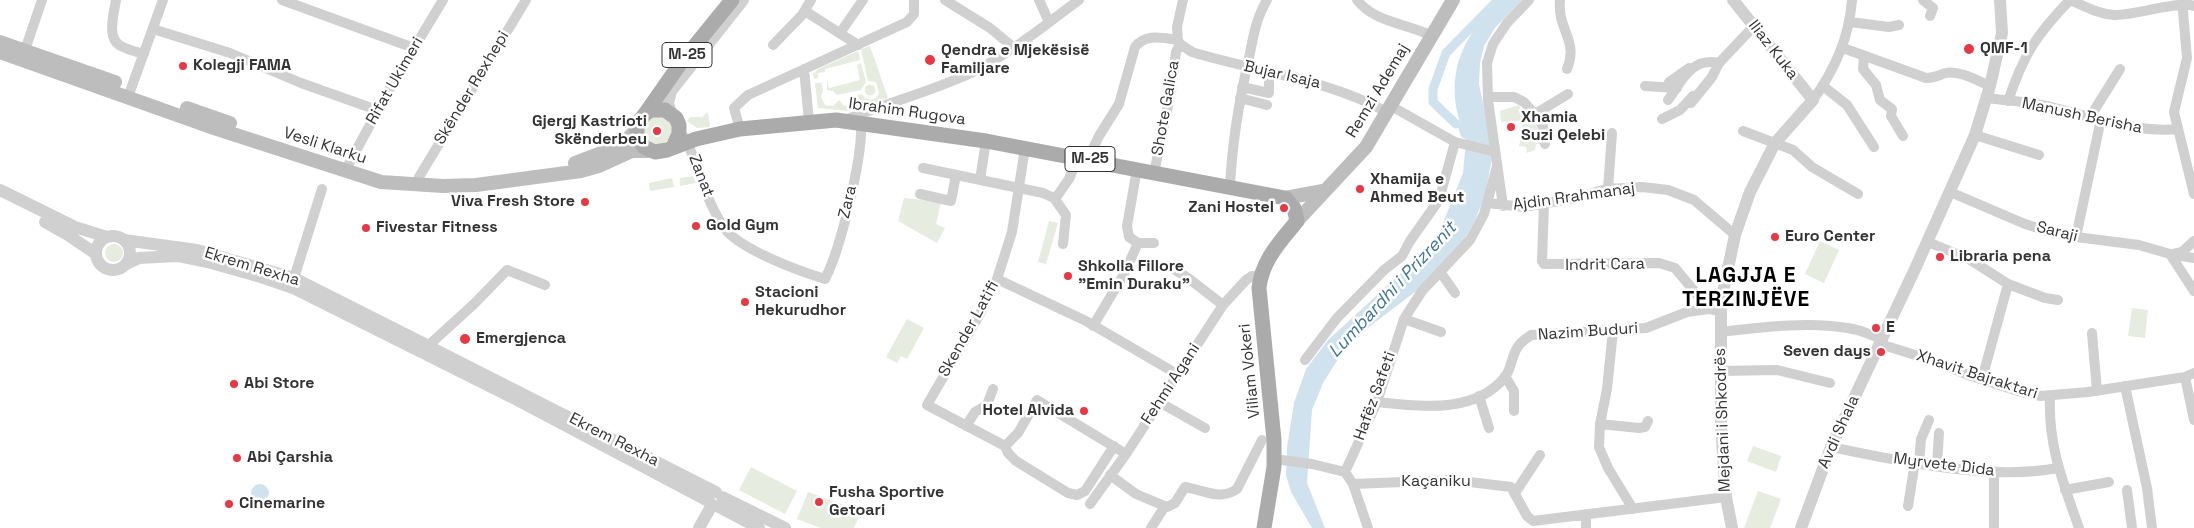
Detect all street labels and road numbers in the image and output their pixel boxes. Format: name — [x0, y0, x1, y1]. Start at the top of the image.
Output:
street label: Iliaz Kuka — [1744, 16, 1802, 84]
street label: Skënder Rexhepi — [430, 28, 514, 148]
street label: Rifat Ukimeri — [362, 34, 428, 128]
street label: Remzi Ademaj — [1342, 40, 1414, 142]
road number: M-25 — [662, 42, 712, 68]
street label: Bujar Isaja — [1242, 57, 1322, 93]
street label: Shote Galica — [1148, 59, 1184, 157]
street label: Ibrahim Rugova — [847, 94, 967, 130]
street label: Manush Berisha — [2020, 94, 2144, 138]
street label: Vesli Klarku — [281, 124, 369, 168]
road number: M-25 — [1065, 146, 1115, 172]
street label: Zanat — [684, 152, 718, 200]
street label: Ajdin Rrahmanaj — [1512, 179, 1636, 215]
street label: Zara — [835, 184, 861, 220]
street label: Saraji — [2034, 218, 2080, 246]
street label: Ekrem Rexha — [202, 243, 302, 291]
street label: Indrit Cara — [1565, 255, 1645, 275]
street label: Skender Latifi — [935, 278, 1003, 380]
street label: Nazim Buduri — [1537, 319, 1639, 345]
street label: Viliam Vokeri — [1235, 322, 1265, 420]
street label: Fehmi Agani — [1138, 340, 1204, 428]
street label: Xhavit Bajraktari — [1914, 346, 2040, 404]
street label: Mejdani i Shkodrës — [1711, 348, 1735, 492]
street label: Hafëz Safeti — [1350, 349, 1400, 443]
street label: Avdi Shala — [1814, 392, 1864, 472]
street label: Ekrem Rexha — [566, 409, 662, 471]
street label: Myrvete Dida — [1892, 449, 1996, 481]
street label: Kaçaniku — [1401, 472, 1471, 492]

